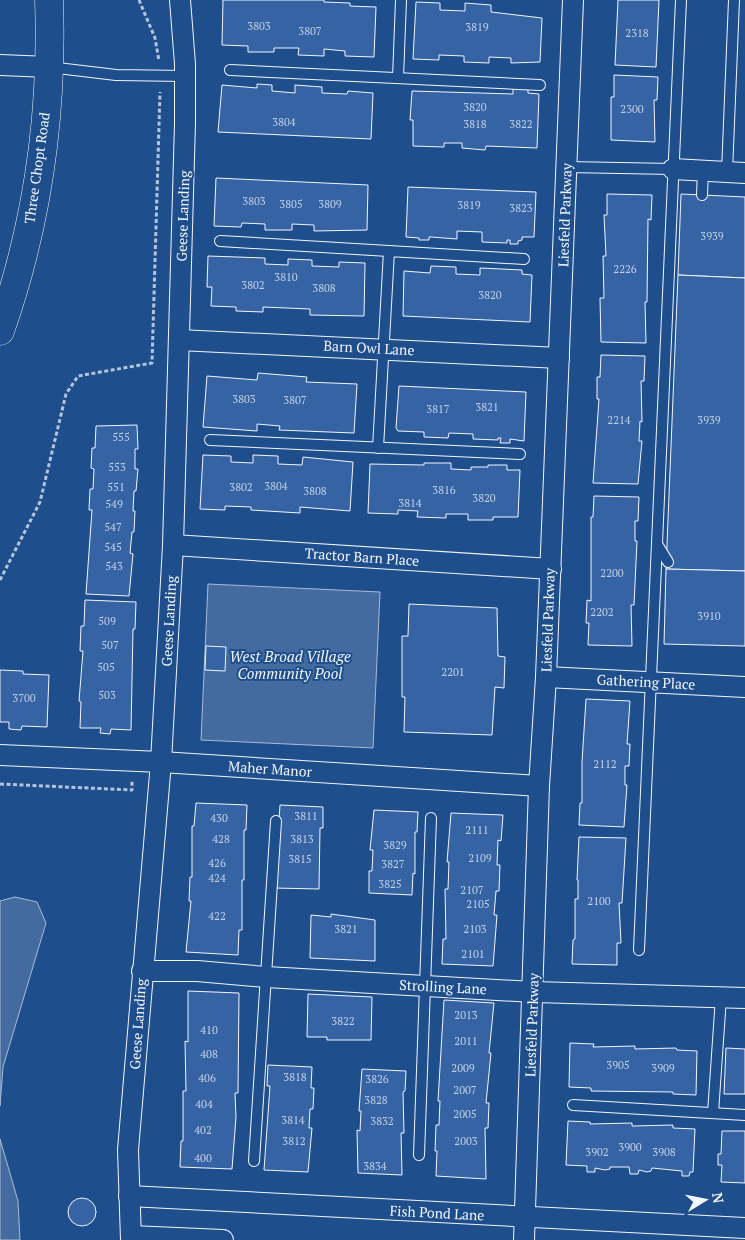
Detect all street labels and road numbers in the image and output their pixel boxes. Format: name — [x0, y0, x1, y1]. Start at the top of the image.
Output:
street label: Three Chopt Road — [19, 111, 54, 225]
street label: Liesfeld Parkway — [553, 162, 576, 267]
street label: Geese Landing — [171, 170, 194, 262]
street label: Barn Owl Lane — [323, 336, 415, 359]
street label: Tractor Barn Place — [304, 543, 420, 570]
street label: Liesfeld Parkway — [536, 567, 559, 672]
street label: Geese Landing — [157, 574, 180, 667]
street label: Gathering Place — [596, 669, 696, 694]
street label: Maher Manor — [228, 756, 313, 781]
street label: Liesfeld Parkway — [520, 972, 543, 1077]
street label: Strolling Lane — [399, 975, 487, 998]
street label: Geese Landing — [125, 977, 150, 1070]
street label: Fish Pond Lane — [389, 1201, 485, 1224]

